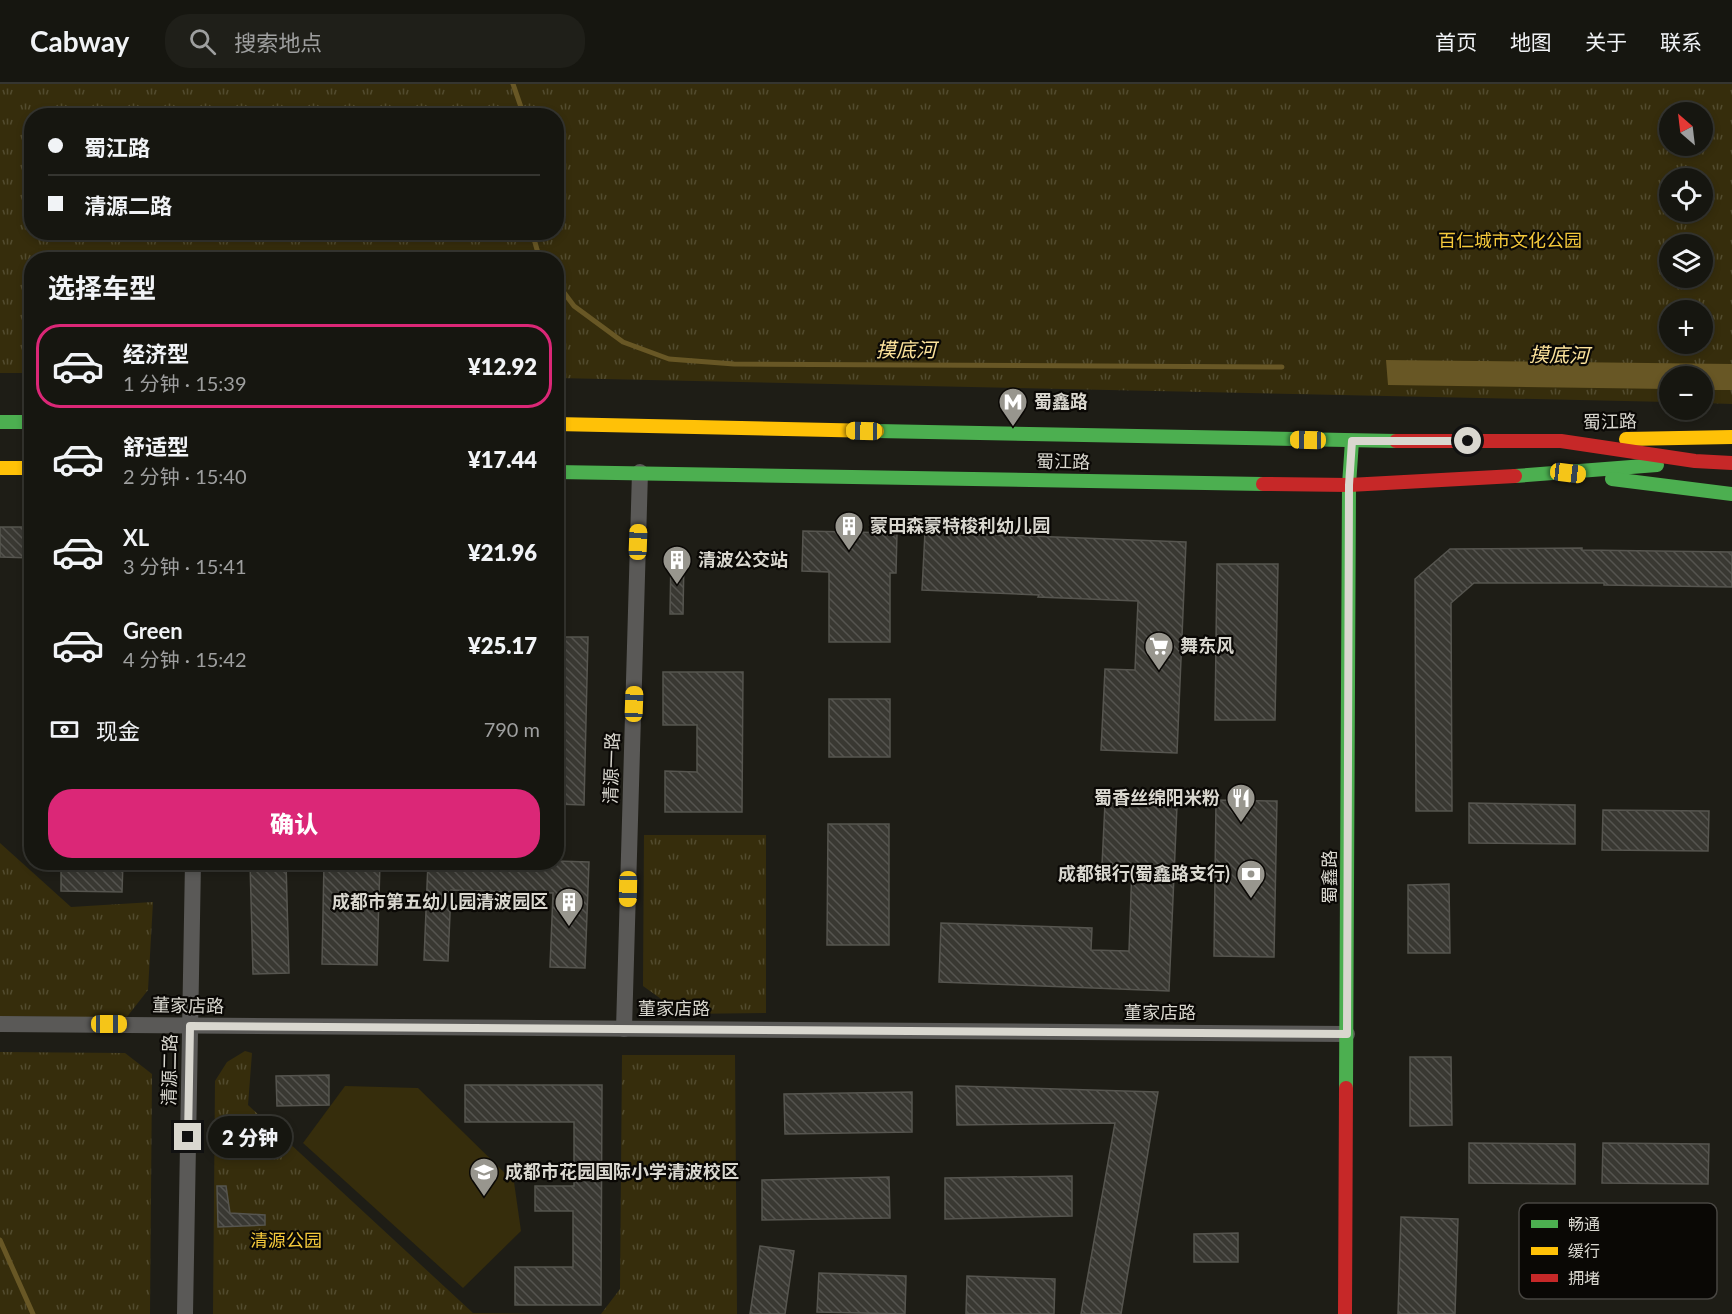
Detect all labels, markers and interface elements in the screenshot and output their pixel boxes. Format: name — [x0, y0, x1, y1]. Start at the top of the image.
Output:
search box — [165, 14, 585, 68]
text: Cabway — [30, 24, 129, 58]
icon: search — [186, 25, 219, 58]
text: 搜索地点 — [234, 29, 322, 56]
text: 首页 — [1435, 29, 1477, 54]
text: 地图 — [1510, 29, 1552, 54]
text: 关于 — [1585, 29, 1627, 54]
text: 联系 — [1660, 29, 1702, 54]
north arrow — [1659, 102, 1713, 156]
map controls — [1659, 102, 1713, 420]
text: 蜀江路 — [84, 134, 150, 161]
button: locate — [1659, 168, 1713, 222]
text: 清源二路 — [84, 192, 172, 219]
park label: 百仁城市文化公园 — [1438, 229, 1582, 251]
button: layers — [1659, 234, 1713, 288]
text: 选择车型 — [48, 271, 156, 304]
button: + — [1659, 300, 1713, 354]
water label: 摸底河 — [876, 337, 940, 361]
icon: car — [51, 339, 105, 393]
text: 经济型 — [123, 340, 189, 367]
water label: 摸底河 — [1529, 341, 1593, 367]
text: ¥12.92 — [468, 353, 537, 380]
button: − — [1659, 366, 1713, 420]
text: 1 分钟 · 15:39 — [123, 371, 247, 395]
metro station icon: 蜀鑫路 — [997, 386, 1029, 428]
place label: 蜀鑫路 — [1034, 390, 1088, 412]
street label: 蜀江路 — [1583, 410, 1637, 432]
car — [846, 422, 882, 440]
route start — [1454, 427, 1481, 454]
car — [1290, 431, 1326, 449]
icon: car — [51, 432, 105, 486]
text: 舒适型 — [123, 433, 189, 460]
text: ¥17.44 — [468, 446, 537, 473]
street label: 蜀江路 — [1036, 450, 1090, 472]
car — [1549, 462, 1587, 484]
text: 2 分钟 · 15:40 — [123, 464, 247, 488]
building icon: 蒙田森蒙特梭利幼儿园 — [833, 510, 865, 552]
place label: 蒙田森蒙特梭利幼儿园 — [870, 514, 1050, 536]
text: XL — [123, 524, 149, 551]
car — [628, 524, 648, 560]
icon: car — [51, 525, 105, 579]
text: ¥21.96 — [468, 539, 537, 566]
building icon: 清波公交站 — [661, 544, 693, 586]
place label: 清波公交站 — [698, 548, 788, 570]
text: 3 分钟 · 15:41 — [123, 554, 247, 578]
text: Green — [123, 617, 183, 644]
icon: car — [51, 618, 105, 672]
supermarket icon: 舞东风 — [1143, 630, 1175, 672]
text: ¥25.17 — [468, 632, 537, 659]
place label: 舞东风 — [1180, 634, 1234, 656]
text: 4 分钟 · 15:42 — [123, 647, 247, 671]
car — [624, 686, 644, 722]
icon: cash — [48, 713, 81, 746]
text: 现金 — [96, 717, 140, 744]
text: 790 m — [484, 717, 540, 741]
street label: 清源一路 — [599, 732, 623, 804]
restaurant icon: 蜀香丝绵阳米粉 — [1225, 782, 1257, 824]
place label: 蜀香丝绵阳米粉 — [1094, 786, 1220, 808]
button: 确认 — [48, 789, 540, 858]
street label: 蜀鑫路 — [1318, 850, 1340, 904]
bank icon: 成都银行(蜀鑫路支行) — [1235, 858, 1267, 900]
place label: 成都银行(蜀鑫路支行) — [1058, 862, 1230, 884]
car — [619, 871, 637, 907]
building icon: 成都市第五幼儿园清波园区 — [553, 886, 585, 928]
place label: 成都市第五幼儿园清波园区 — [332, 890, 548, 912]
street label: 董家店路 — [152, 993, 224, 1017]
street label: 董家店路 — [638, 997, 710, 1019]
street label: 董家店路 — [1124, 1001, 1196, 1023]
car — [91, 1015, 127, 1033]
street label: 清源二路 — [157, 1034, 181, 1106]
callout: 2 分钟 — [209, 1116, 293, 1158]
route end — [174, 1123, 201, 1150]
text: 2 分钟 — [222, 1125, 278, 1149]
school or university icon: 成都市花园国际小学清波校区 — [468, 1156, 500, 1198]
place label: 成都市花园国际小学清波校区 — [505, 1160, 739, 1182]
legend — [1519, 1203, 1717, 1299]
text: 畅通 — [1568, 1214, 1600, 1233]
park label: 清源公园 — [250, 1229, 322, 1251]
text: 缓行 — [1568, 1241, 1600, 1260]
text: 拥堵 — [1568, 1268, 1600, 1287]

